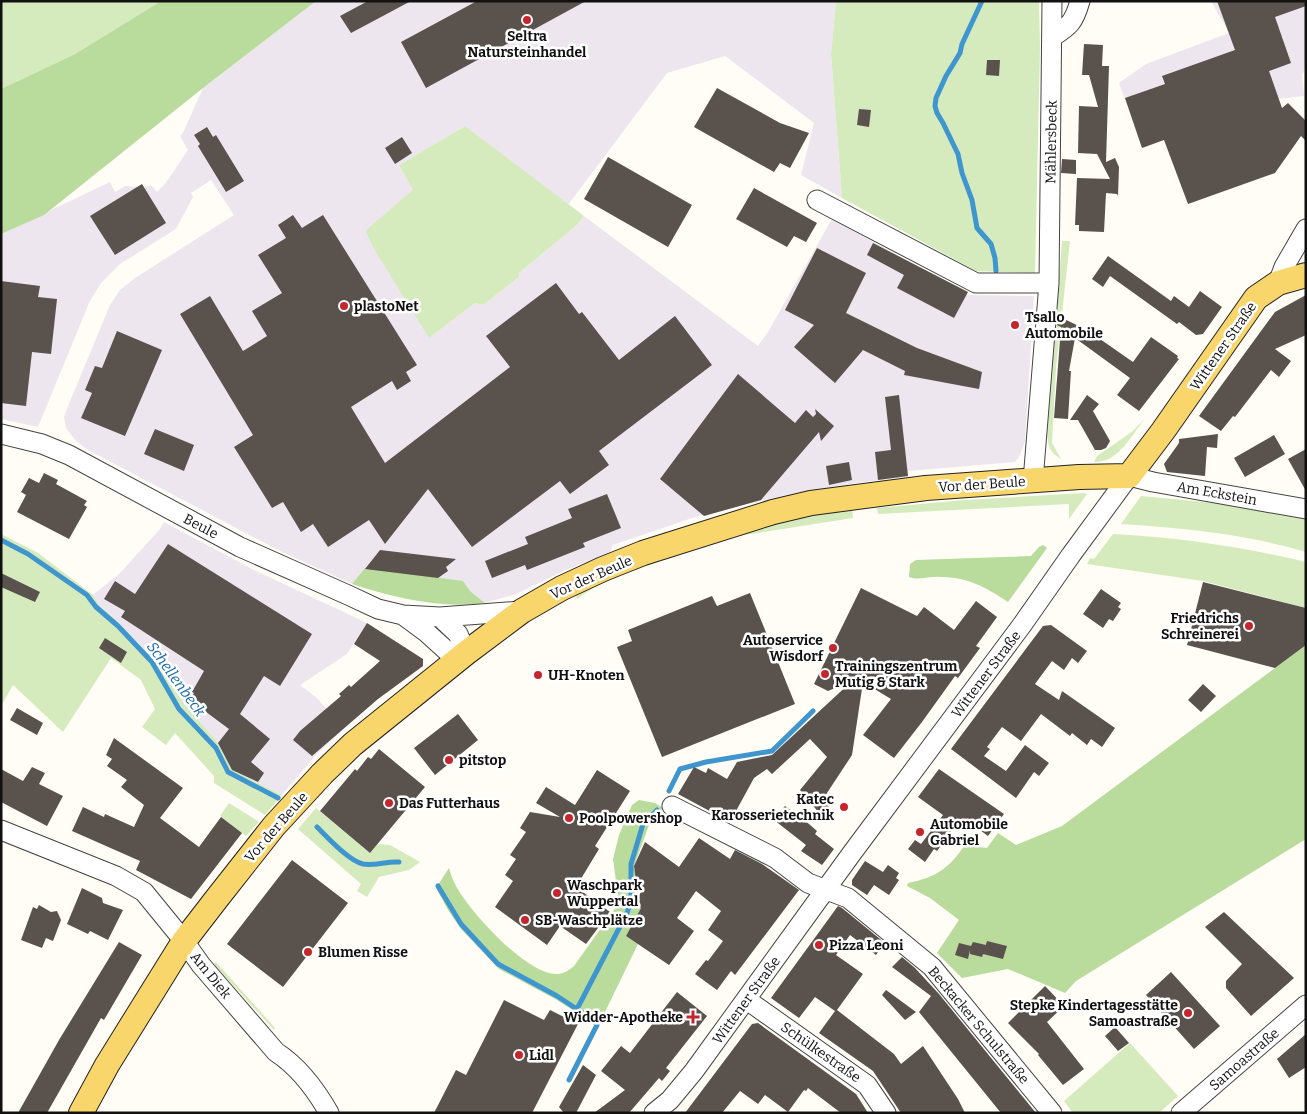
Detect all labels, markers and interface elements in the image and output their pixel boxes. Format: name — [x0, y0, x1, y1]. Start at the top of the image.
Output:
marker: Seltra Natursteinhandel — [521, 14, 533, 26]
place label: Seltra Natursteinhandel — [468, 28, 587, 61]
street label: Mählersbeck — [1042, 100, 1061, 184]
place label: plastoNet — [354, 298, 419, 315]
street label: Wittener Straße — [1187, 299, 1260, 394]
marker: plastoNet — [338, 300, 350, 312]
place label: Tsallo Automobile — [1025, 309, 1103, 342]
marker: Tsallo Automobile — [1009, 319, 1021, 331]
street label: Vor der Beule — [938, 473, 1026, 496]
street label: Am Eckstein — [1176, 478, 1258, 509]
street label: Beule — [180, 510, 221, 543]
street label: Vor der Beule — [548, 552, 635, 603]
place label: Friedrichs Schreinerei — [1161, 610, 1240, 643]
marker: Friedrichs Schreinerei — [1243, 620, 1255, 632]
street label: Wittener Straße — [948, 628, 1025, 721]
place label: Autoservice Wisdorf — [743, 632, 824, 665]
water label: Schellenbeck — [143, 638, 210, 721]
marker: Autoservice Wisdorf — [827, 642, 839, 654]
place label: Trainingszentrum Mutig & Stark — [835, 658, 958, 691]
place label: UH-Knoten — [548, 667, 625, 684]
marker: Trainingszentrum Mutig & Stark — [819, 668, 831, 680]
marker: UH-Knoten — [532, 669, 544, 681]
place label: pitstop — [459, 752, 507, 769]
marker: pitstop — [443, 754, 455, 766]
street label: Vor der Beule — [241, 789, 312, 866]
place label: Katec Karosserietechnik — [711, 791, 835, 824]
place label: Das Futterhaus — [399, 795, 500, 812]
marker: Das Futterhaus — [383, 797, 395, 809]
marker: Katec Karosserietechnik — [838, 801, 850, 813]
place label: Poolpowershop — [579, 810, 683, 827]
marker: Poolpowershop — [563, 812, 575, 824]
place label: Automobile Gabriel — [930, 816, 1008, 849]
marker: Automobile Gabriel — [914, 826, 926, 838]
place label: Waschpark Wuppertal — [567, 877, 643, 910]
marker: Waschpark Wuppertal — [551, 887, 563, 899]
place label: SB-Waschplätze — [535, 912, 643, 929]
marker: SB-Waschplätze — [519, 914, 531, 926]
place label: Pizza Leoni — [829, 937, 904, 954]
marker: Pizza Leoni — [813, 939, 825, 951]
place label: Blumen Risse — [318, 944, 408, 961]
marker: Blumen Risse — [302, 946, 314, 958]
street label: Am Diek — [187, 948, 235, 1002]
street label: Wittener Straße — [709, 953, 784, 1047]
street label: Beckacker Schulstraße — [925, 963, 1033, 1087]
place label: Stepke Kindertagesstätte Samoastraße — [1010, 997, 1178, 1030]
marker: Stepke Kindertagesstätte Samoastraße — [1182, 1007, 1194, 1019]
place label: Widder-Apotheke — [564, 1009, 683, 1026]
marker: Widder-Apotheke — [687, 1011, 699, 1023]
street label: Schülkestraße — [778, 1019, 864, 1086]
street label: Samoastraße — [1206, 1025, 1283, 1094]
place label: Lidl — [529, 1047, 555, 1064]
marker: Lidl — [513, 1049, 525, 1061]

